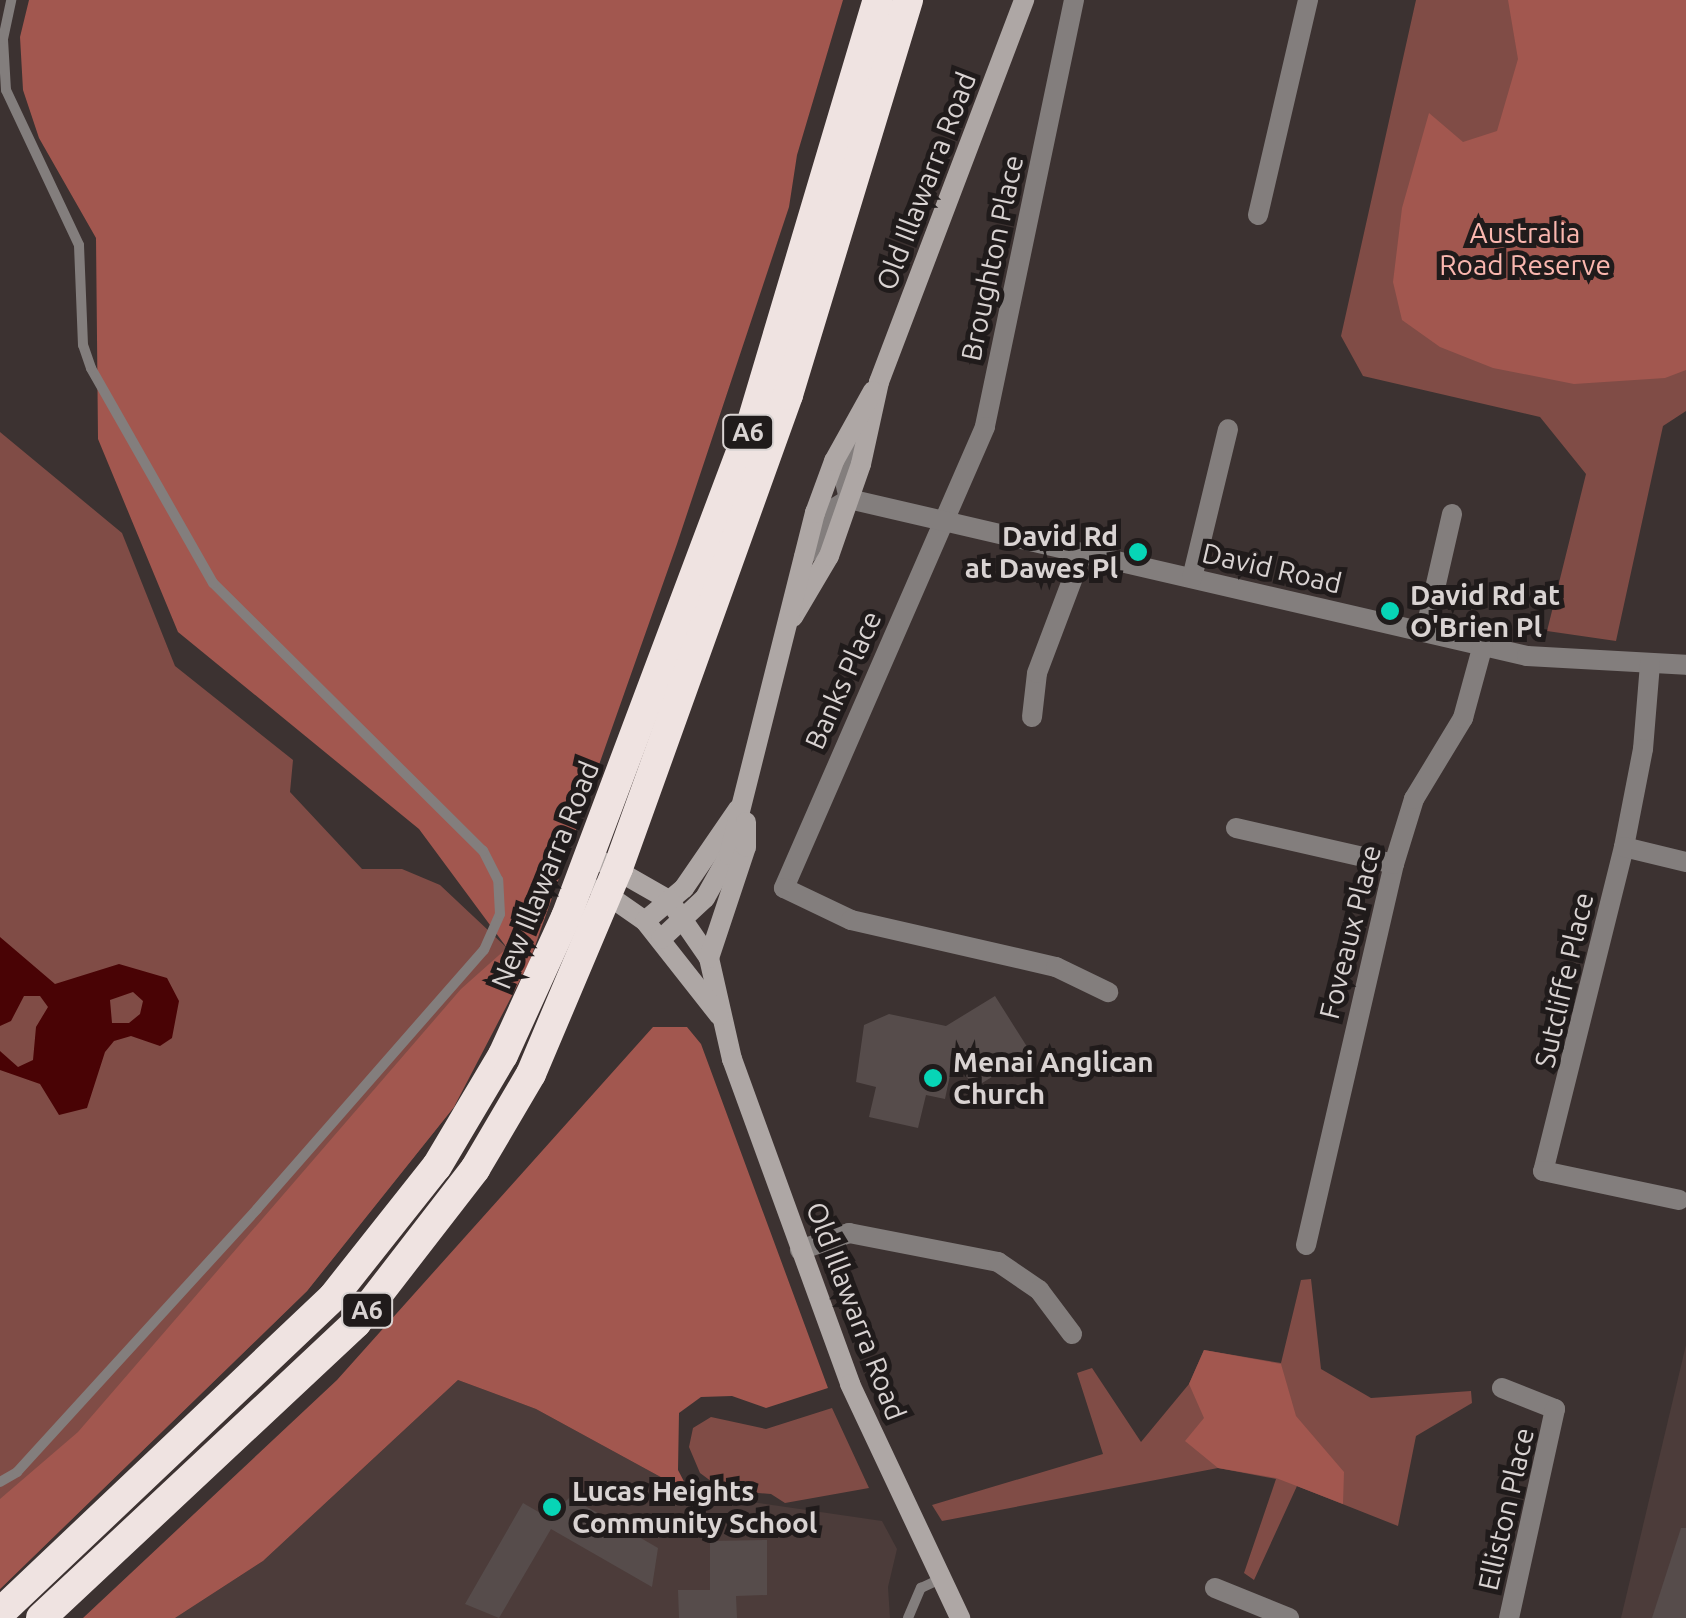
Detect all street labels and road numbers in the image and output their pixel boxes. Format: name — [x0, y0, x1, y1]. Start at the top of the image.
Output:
street label: Old Illawarra Road — [869, 67, 983, 295]
street label: Broughton Place — [954, 152, 1030, 364]
road number: A6 — [720, 412, 776, 452]
street label: David Road — [1199, 536, 1345, 600]
street label: Banks Place — [798, 606, 888, 754]
street label: New Illawarra Road — [484, 756, 606, 994]
street label: Foveaux Place — [1312, 842, 1388, 1022]
street label: Sutcliffe Place — [1528, 889, 1600, 1071]
street label: Old Illawarra Road — [799, 1197, 913, 1425]
road number: A6 — [340, 1290, 394, 1330]
street label: Elliston Place — [1471, 1424, 1541, 1594]

